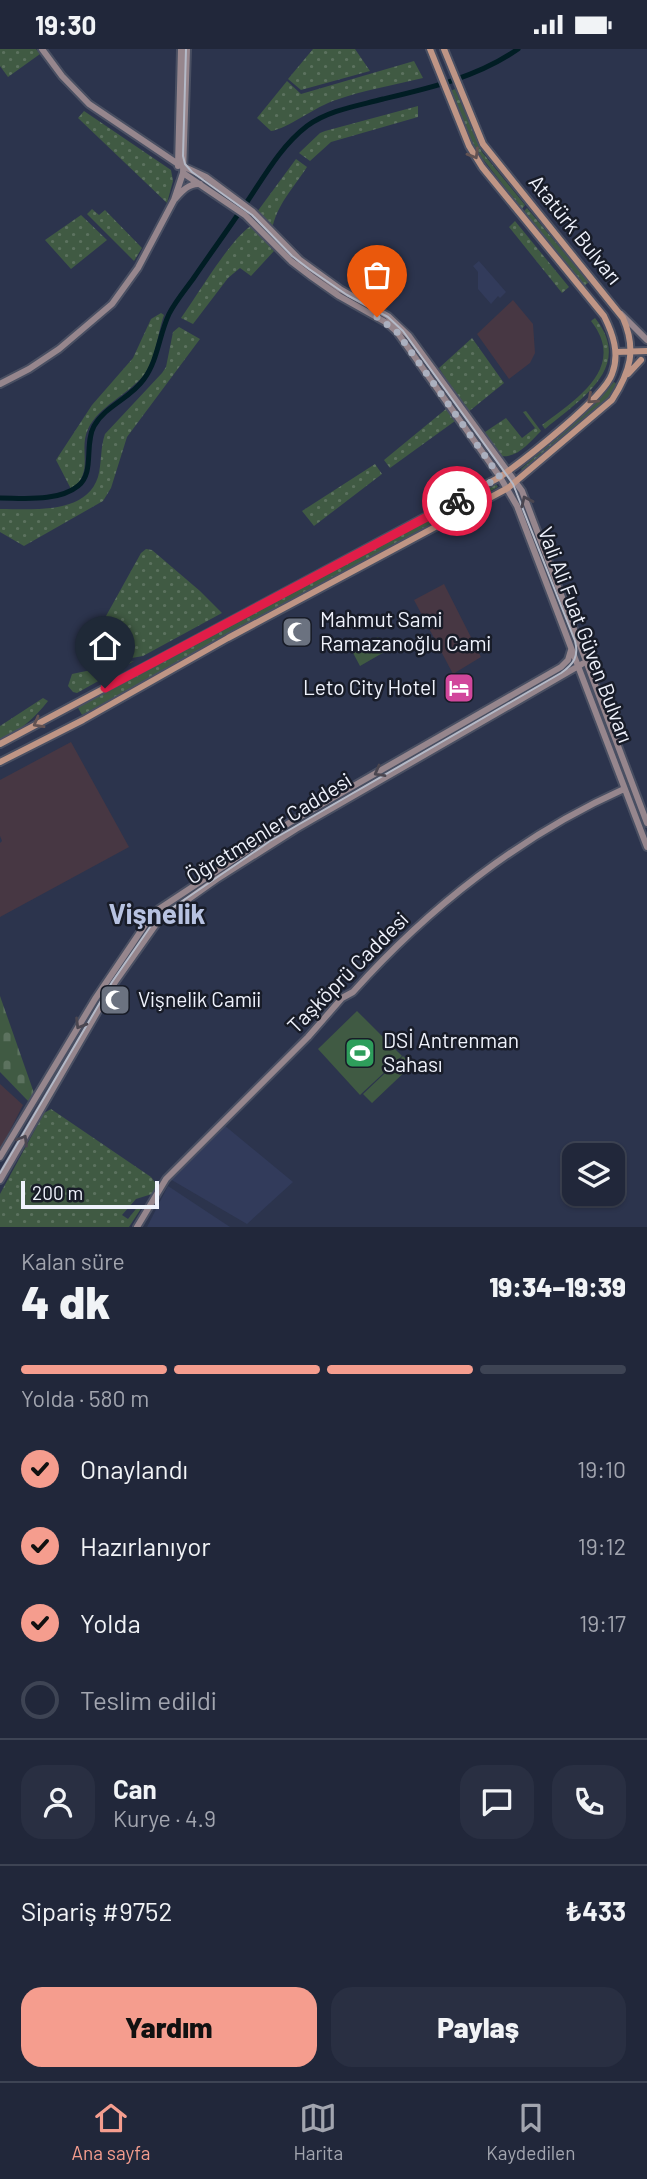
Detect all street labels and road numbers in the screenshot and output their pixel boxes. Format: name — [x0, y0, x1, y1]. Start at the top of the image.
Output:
street label: Atatürk Bulvarı — [524, 169, 628, 289]
street label: Vali Ali Fuat Güven Bulvarı — [534, 523, 639, 746]
street label: Öğretmenler Caddesi — [181, 767, 355, 889]
street label: Taşköprü Caddesi — [281, 906, 413, 1038]

